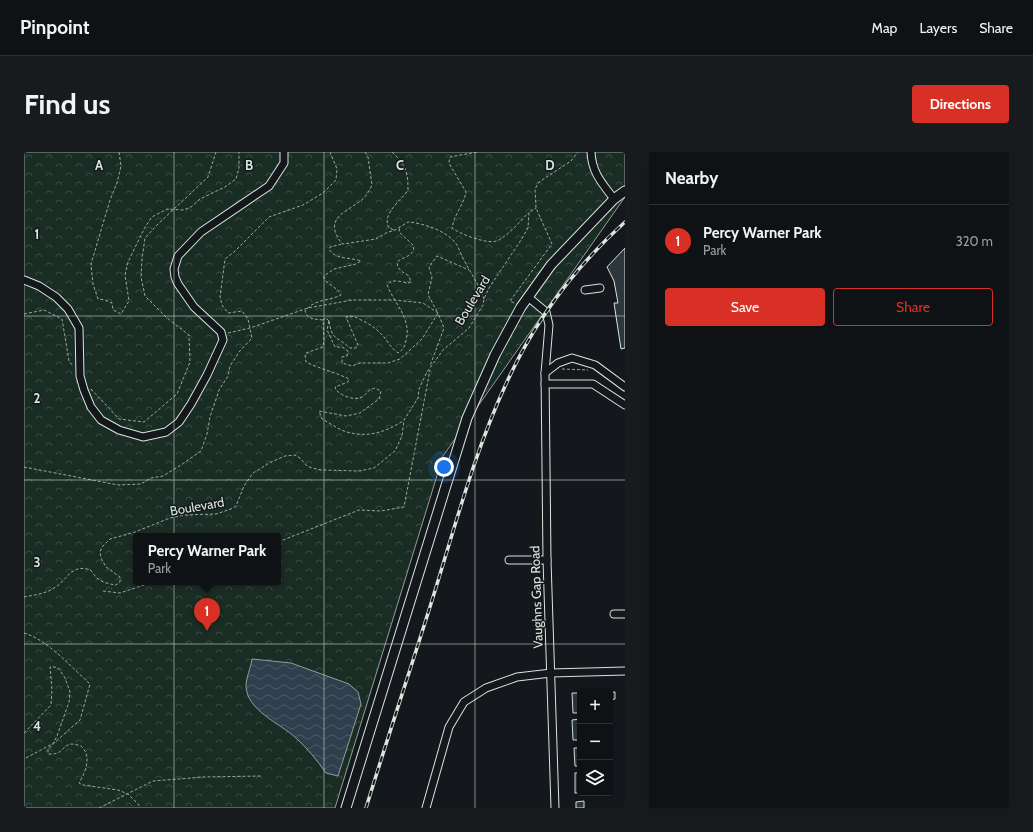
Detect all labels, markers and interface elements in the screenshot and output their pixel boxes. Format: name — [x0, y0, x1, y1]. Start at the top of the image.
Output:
text: Pinpoint — [20, 16, 89, 39]
text: Map — [872, 19, 897, 37]
text: Layers — [919, 19, 957, 37]
text: Share — [979, 19, 1013, 37]
button: Directions — [912, 85, 1009, 123]
text: Find us — [24, 87, 110, 121]
text: A — [95, 157, 104, 173]
text: B — [245, 157, 253, 173]
text: C — [396, 157, 404, 173]
text: D — [545, 157, 555, 173]
text: Nearby — [665, 168, 718, 188]
text: Percy Warner Park — [703, 224, 822, 242]
text: 1 — [35, 226, 39, 242]
text: 1 — [676, 233, 680, 249]
text: 320 m — [956, 233, 993, 249]
text: Park — [703, 242, 726, 258]
street label: Boulevard — [451, 272, 493, 328]
button: Save — [665, 288, 825, 326]
button: Share — [833, 288, 993, 326]
text: 2 — [34, 390, 41, 406]
your location — [434, 457, 454, 477]
street label: Boulevard — [169, 493, 225, 519]
popup — [133, 533, 281, 585]
text: Percy Warner Park — [148, 542, 266, 560]
street label: Vaughns Gap Road — [526, 545, 546, 649]
text: 3 — [33, 554, 41, 570]
text: Park — [148, 560, 171, 576]
pin: 1 — [194, 598, 220, 631]
map controls — [577, 688, 613, 796]
button: + — [577, 688, 613, 724]
text: 4 — [33, 718, 41, 734]
button: − — [577, 724, 613, 760]
button: layers — [577, 760, 613, 796]

